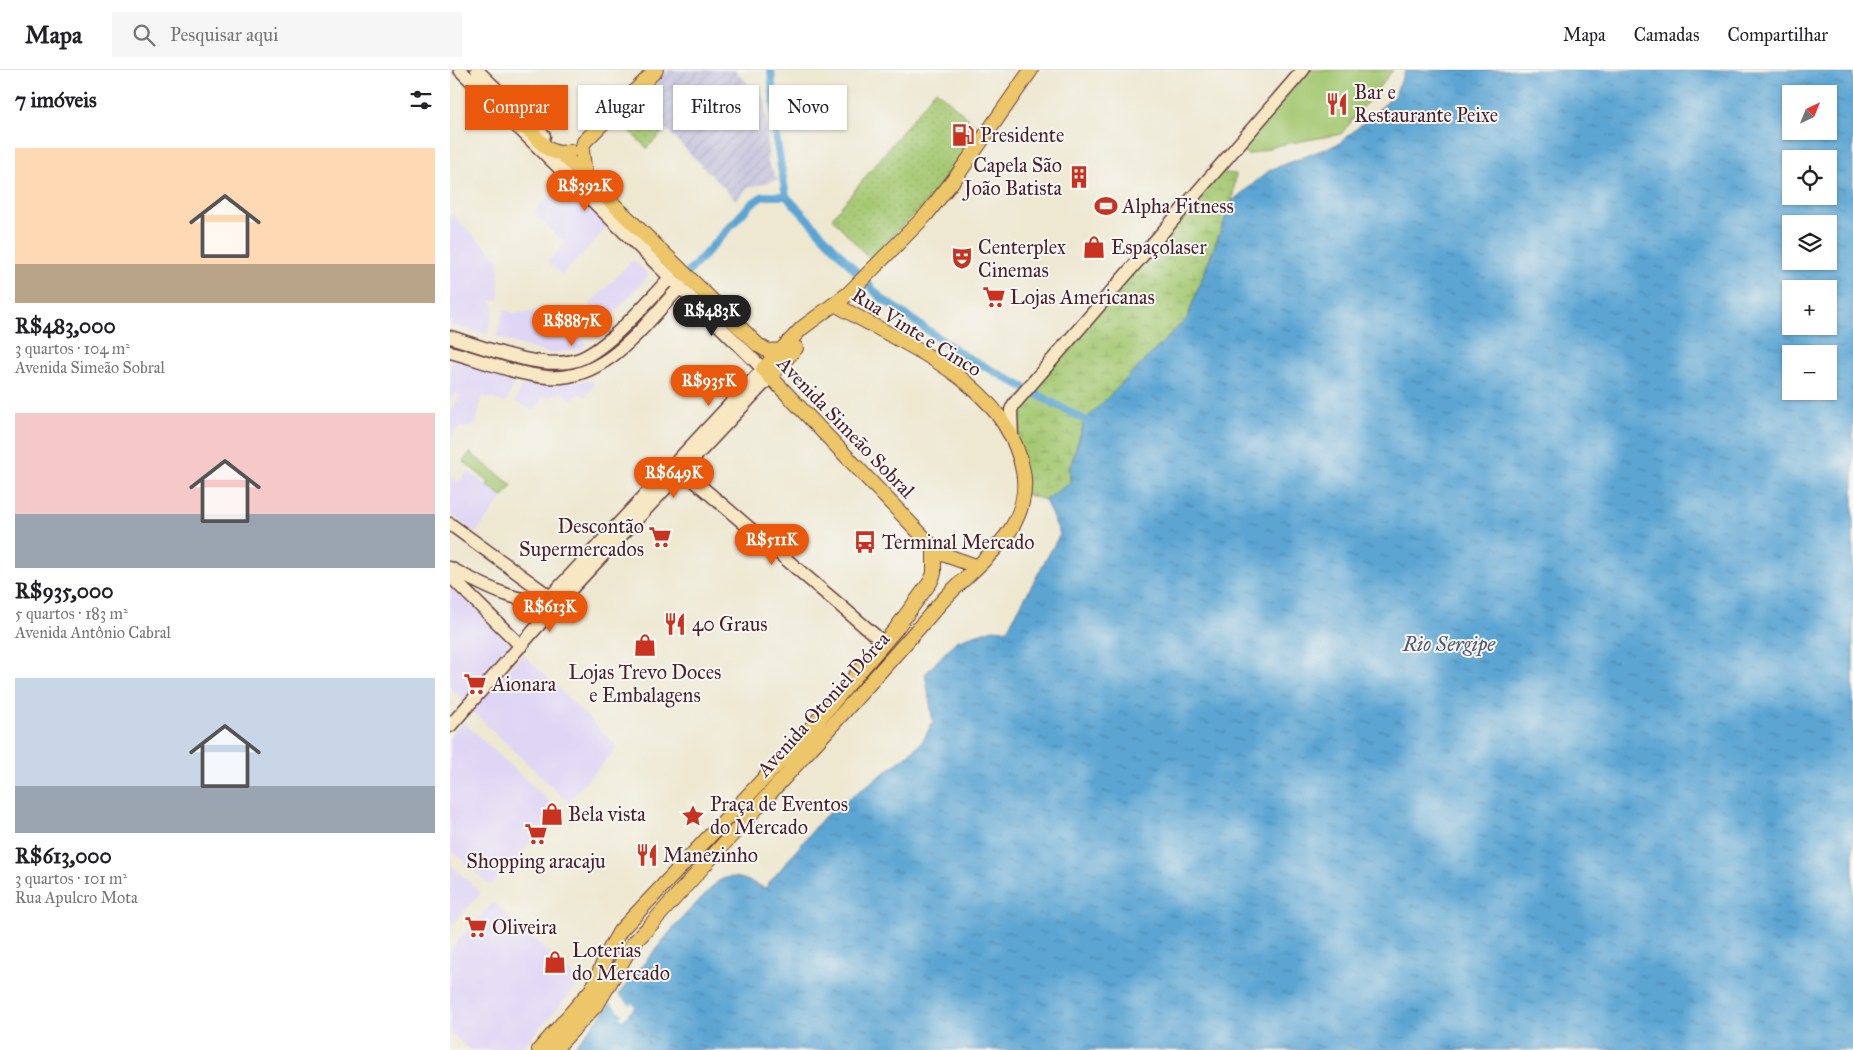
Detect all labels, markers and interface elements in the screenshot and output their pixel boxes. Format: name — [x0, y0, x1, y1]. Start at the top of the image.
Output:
search box — [112, 12, 462, 57]
text: Mapa — [25, 20, 82, 50]
icon: search — [130, 21, 158, 49]
text: Pesquisar aqui — [170, 23, 278, 46]
text: Mapa — [1563, 24, 1606, 46]
text: Camadas — [1634, 24, 1700, 46]
text: Compartilhar — [1728, 24, 1828, 46]
place label: Bar e Restaurante Peixe — [1354, 80, 1498, 127]
chip: Comprar — [465, 85, 568, 130]
chip: Alugar — [578, 85, 663, 130]
chip: Filtros — [673, 85, 759, 130]
chip: Novo — [769, 85, 847, 130]
north arrow — [1782, 85, 1838, 140]
map controls — [1782, 85, 1837, 400]
icon: filters — [407, 86, 435, 114]
text: 7 imóveis — [15, 87, 97, 113]
restaurant icon: Bar e Restaurante Peixe — [1324, 91, 1350, 117]
fuel station icon: Presidente — [950, 122, 976, 148]
place label: Presidente — [980, 123, 1064, 147]
button: locate — [1782, 150, 1837, 205]
place label: Capela São João Batista — [962, 153, 1063, 201]
building icon: Capela São João Batista — [1066, 164, 1092, 190]
pin: R$392K — [544, 170, 626, 212]
text: R$392K — [557, 176, 613, 195]
icon: home — [180, 181, 270, 271]
sports icon: Alpha Fitness — [1093, 193, 1119, 219]
place label: Alpha Fitness — [1121, 194, 1234, 218]
button: layers — [1782, 215, 1837, 270]
shop icon: Espaçolaser — [1081, 234, 1107, 260]
place label: Centerplex Cinemas — [978, 235, 1066, 282]
place label: Espaçolaser — [1111, 235, 1207, 259]
theatre icon: Centerplex Cinemas — [949, 245, 975, 271]
button: + — [1782, 280, 1837, 335]
street label: Rua Vinte e Cinco — [848, 282, 986, 382]
supermarket icon: Lojas Americanas — [981, 284, 1007, 310]
place label: Lojas Americanas — [1010, 285, 1155, 309]
pin: R$483K — [671, 294, 753, 337]
text: R$483K — [684, 301, 740, 320]
pin: R$887K — [531, 304, 613, 347]
text: R$887K — [543, 311, 601, 330]
text: R$483,000 — [15, 313, 116, 339]
text: 3 quartos · 104 m² — [15, 339, 130, 358]
button: − — [1782, 345, 1837, 400]
street label: Avenida Simeão Sobral — [772, 351, 920, 503]
text: Avenida Simeão Sobral — [15, 358, 165, 377]
pin: R$935K — [668, 364, 750, 407]
text: R$935K — [682, 371, 736, 390]
icon: home — [180, 446, 270, 536]
pin: R$649K — [633, 456, 715, 499]
text: R$649K — [645, 463, 703, 482]
place label: Descontão Supermercados — [519, 514, 644, 561]
supermarket icon: Descontão Supermercados — [647, 524, 673, 550]
pin: R$511K — [731, 524, 813, 566]
bus stop icon: Terminal Mercado — [852, 529, 878, 555]
text: R$511K — [746, 530, 798, 549]
place label: Terminal Mercado — [882, 530, 1035, 554]
text: R$935,000 — [15, 578, 113, 604]
pin: R$613K — [509, 590, 591, 633]
text: R$613K — [523, 597, 577, 616]
text: 5 quartos · 183 m² — [15, 604, 128, 623]
restaurant icon: 40 Graus — [662, 611, 688, 637]
place label: 40 Graus — [692, 612, 768, 636]
text: Avenida Antônio Cabral — [15, 623, 171, 642]
street label: Avenida Otoniel Dórea — [751, 626, 895, 782]
water label: Rio Sergipe — [1402, 631, 1496, 657]
shop icon: Lojas Trevo Doces e Embalagens — [632, 632, 658, 658]
place label: Lojas Trevo Doces e Embalagens — [569, 660, 721, 708]
supermarket icon: Aionara — [462, 671, 488, 697]
place label: Aionara — [491, 672, 557, 696]
icon: home — [180, 711, 270, 801]
place label: Praça de Eventos do Mercado — [710, 792, 848, 839]
shop icon: Bela vista — [539, 801, 565, 827]
place label: Bela vista — [568, 802, 646, 826]
place icon: Praça de Eventos do Mercado — [680, 803, 706, 829]
supermarket icon: Shopping aracaju — [523, 821, 549, 847]
restaurant icon: Manezinho — [634, 842, 660, 868]
text: R$613,000 — [15, 843, 112, 869]
place label: Manezinho — [663, 843, 758, 867]
place label: Shopping aracaju — [466, 849, 606, 874]
text: 3 quartos · 101 m² — [15, 869, 127, 888]
text: Rua Apulcro Mota — [15, 888, 138, 907]
supermarket icon: Oliveira — [463, 914, 489, 940]
place label: Oliveira — [492, 915, 558, 939]
place label: Loterias do Mercado — [572, 938, 670, 985]
shop icon: Loterias do Mercado — [542, 949, 568, 975]

